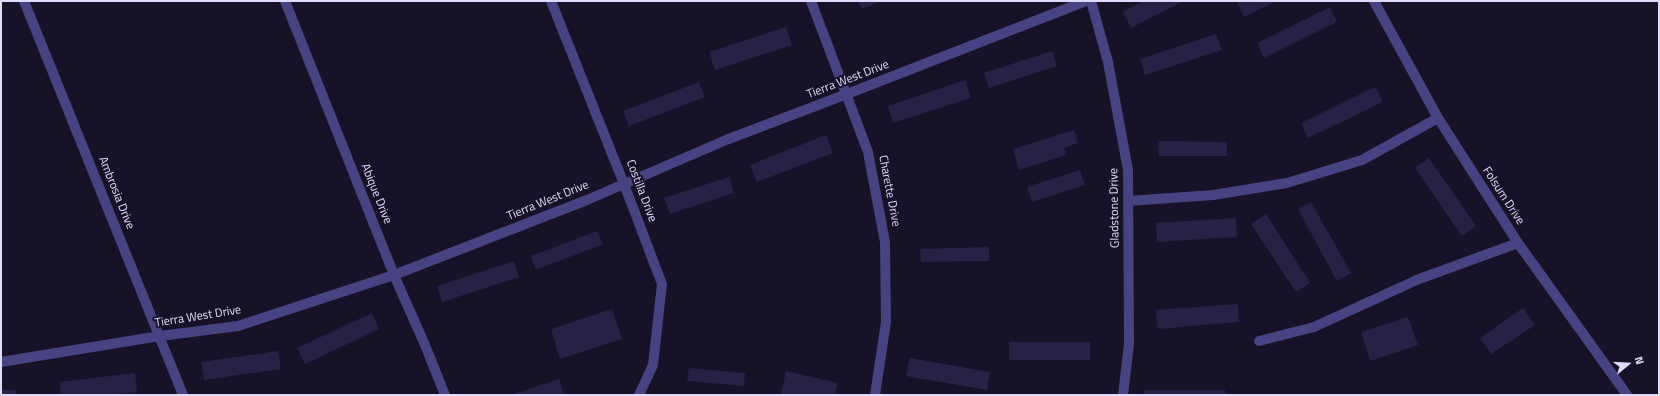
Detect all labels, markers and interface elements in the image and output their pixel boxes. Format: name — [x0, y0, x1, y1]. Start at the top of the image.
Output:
street label: Tierra West Drive — [805, 58, 891, 102]
street label: Charette Drive — [875, 154, 903, 228]
street label: Ambrosia Drive — [95, 155, 137, 231]
street label: Costilla Drive — [623, 158, 659, 224]
street label: Abique Drive — [357, 162, 395, 226]
street label: Folsum Drive — [1479, 164, 1527, 228]
street label: Gladstone Drive — [1107, 168, 1123, 248]
street label: Tierra West Drive — [505, 178, 591, 224]
street label: Tierra West Drive — [154, 303, 242, 331]
north arrow — [1608, 344, 1648, 384]
text: N — [1631, 354, 1648, 366]

